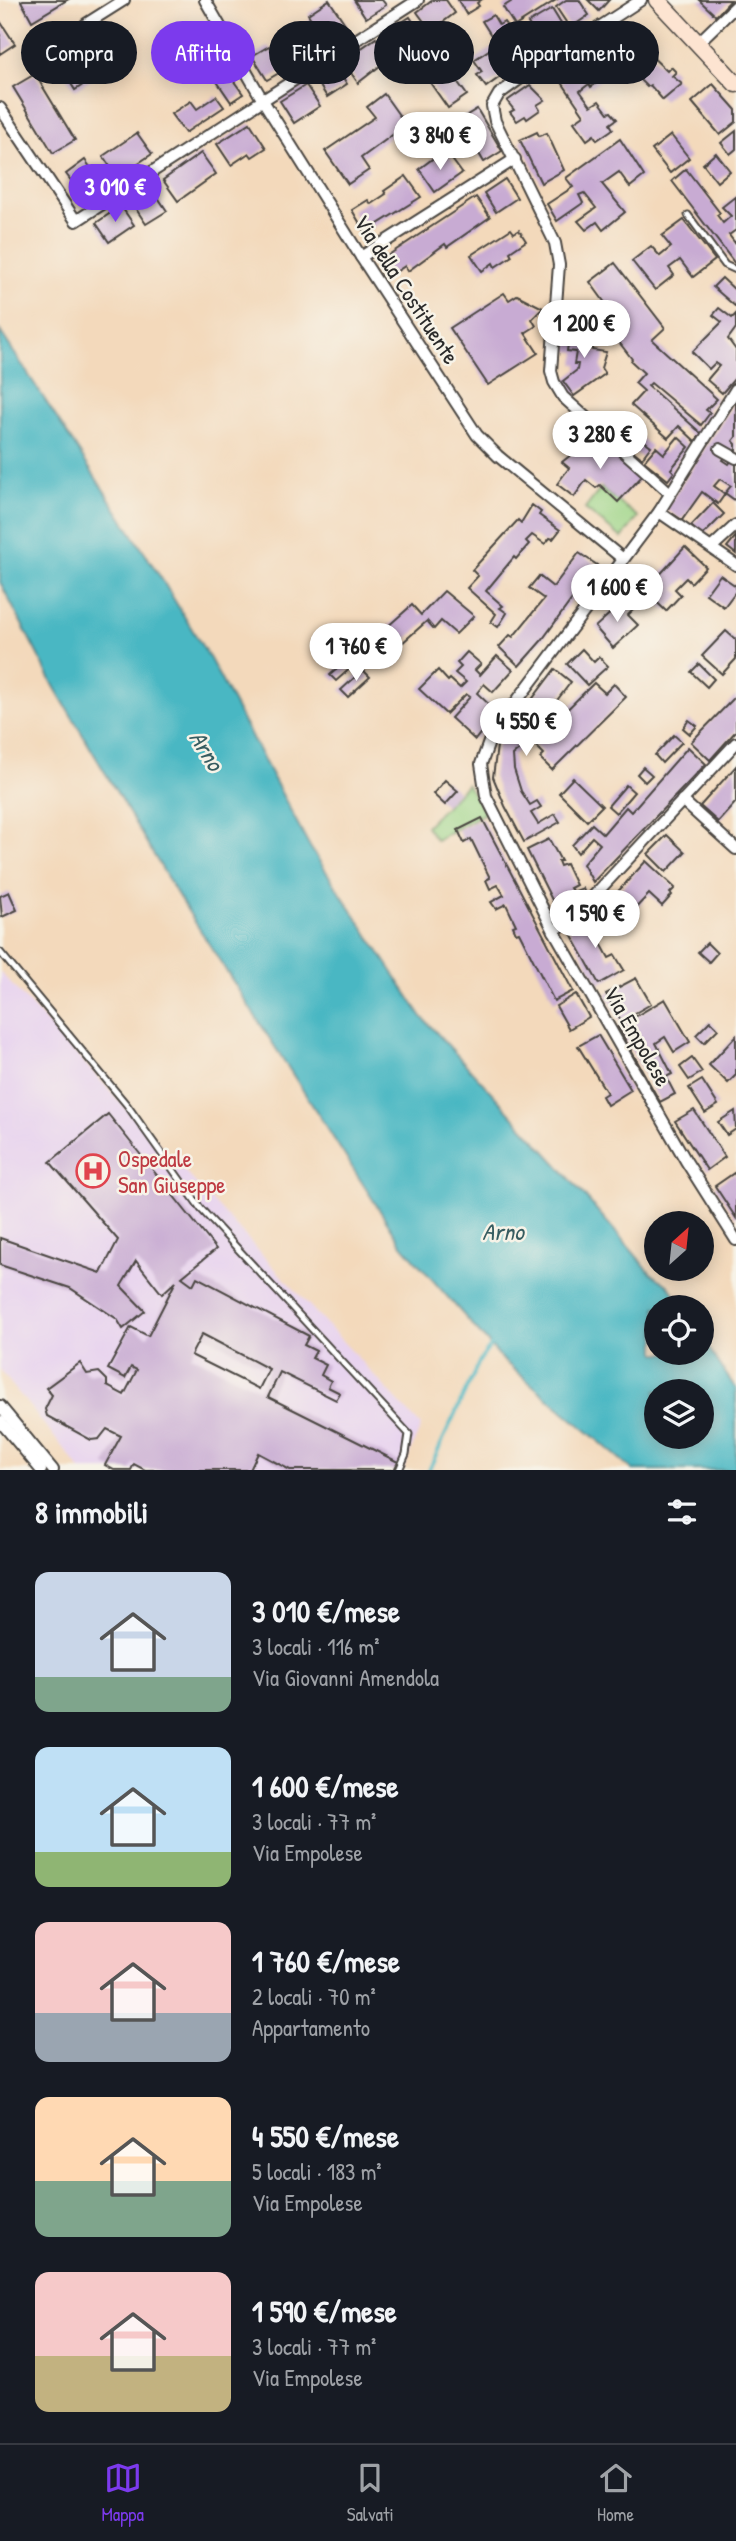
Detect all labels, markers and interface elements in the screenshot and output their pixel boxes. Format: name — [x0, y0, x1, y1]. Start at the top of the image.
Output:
chip: Compra — [21, 21, 137, 84]
chip: Affitta — [151, 21, 255, 84]
chip: Filtri — [269, 21, 360, 84]
chip: Nuovo — [374, 21, 474, 84]
chip: Appartamento — [488, 21, 659, 84]
pin: 3 840 € — [375, 113, 505, 172]
text: 3 840 € — [410, 119, 470, 150]
pin: 3 010 € — [50, 164, 180, 224]
text: 3 010 € — [85, 171, 145, 202]
street label: Via della Costituente — [347, 208, 467, 370]
pin: 1 200 € — [519, 300, 649, 360]
text: 1 200 € — [553, 307, 615, 338]
pin: 3 280 € — [535, 412, 665, 471]
text: 3 280 € — [569, 418, 631, 449]
pin: 1 600 € — [552, 564, 682, 624]
text: 1 600 € — [587, 571, 647, 602]
pin: 1 760 € — [291, 624, 421, 683]
text: 1 760 € — [326, 630, 386, 661]
pin: 4 550 € — [461, 698, 591, 758]
text: 4 550 € — [496, 705, 556, 736]
water label: Arno — [182, 724, 233, 778]
pin: 1 590 € — [530, 890, 660, 950]
text: 1 590 € — [566, 897, 624, 928]
street label: Via Empolese — [597, 980, 679, 1092]
place label: Ospedale San Giuseppe — [118, 1143, 226, 1200]
hospital icon: Ospedale San Giuseppe — [74, 1152, 112, 1190]
north arrow — [644, 1211, 714, 1281]
map controls — [644, 1211, 714, 1449]
water label: Arno — [482, 1215, 526, 1247]
button: locate — [644, 1295, 714, 1365]
button: layers — [644, 1379, 714, 1449]
text: 8 immobili — [35, 1492, 148, 1532]
icon: filters — [663, 1493, 701, 1531]
text: 3 010 €/mese — [252, 1591, 400, 1631]
icon: home — [91, 1600, 175, 1684]
text: 3 locali · 116 m² — [252, 1631, 379, 1662]
text: Via Giovanni Amendola — [252, 1662, 439, 1693]
text: 1 600 €/mese — [252, 1766, 399, 1806]
icon: home — [91, 1775, 175, 1859]
text: 3 locali · 77 m² — [252, 1806, 376, 1837]
text: Via Empolese — [252, 1837, 363, 1868]
text: 1 760 €/mese — [252, 1941, 400, 1981]
icon: home — [91, 1950, 175, 2034]
text: 2 locali · 70 m² — [252, 1981, 376, 2012]
text: Appartamento — [252, 2012, 370, 2043]
text: 4 550 €/mese — [252, 2116, 399, 2156]
icon: home — [91, 2125, 175, 2209]
text: 5 locali · 183 m² — [252, 2156, 382, 2187]
text: Via Empolese — [252, 2187, 363, 2218]
text: 1 590 €/mese — [252, 2291, 397, 2331]
icon: home — [91, 2300, 175, 2384]
text: 3 locali · 77 m² — [252, 2331, 376, 2362]
text: Via Empolese — [252, 2362, 363, 2393]
tab: Mappa — [101, 2459, 144, 2527]
tab: Salvati — [347, 2459, 394, 2527]
tab: Home — [597, 2459, 635, 2527]

